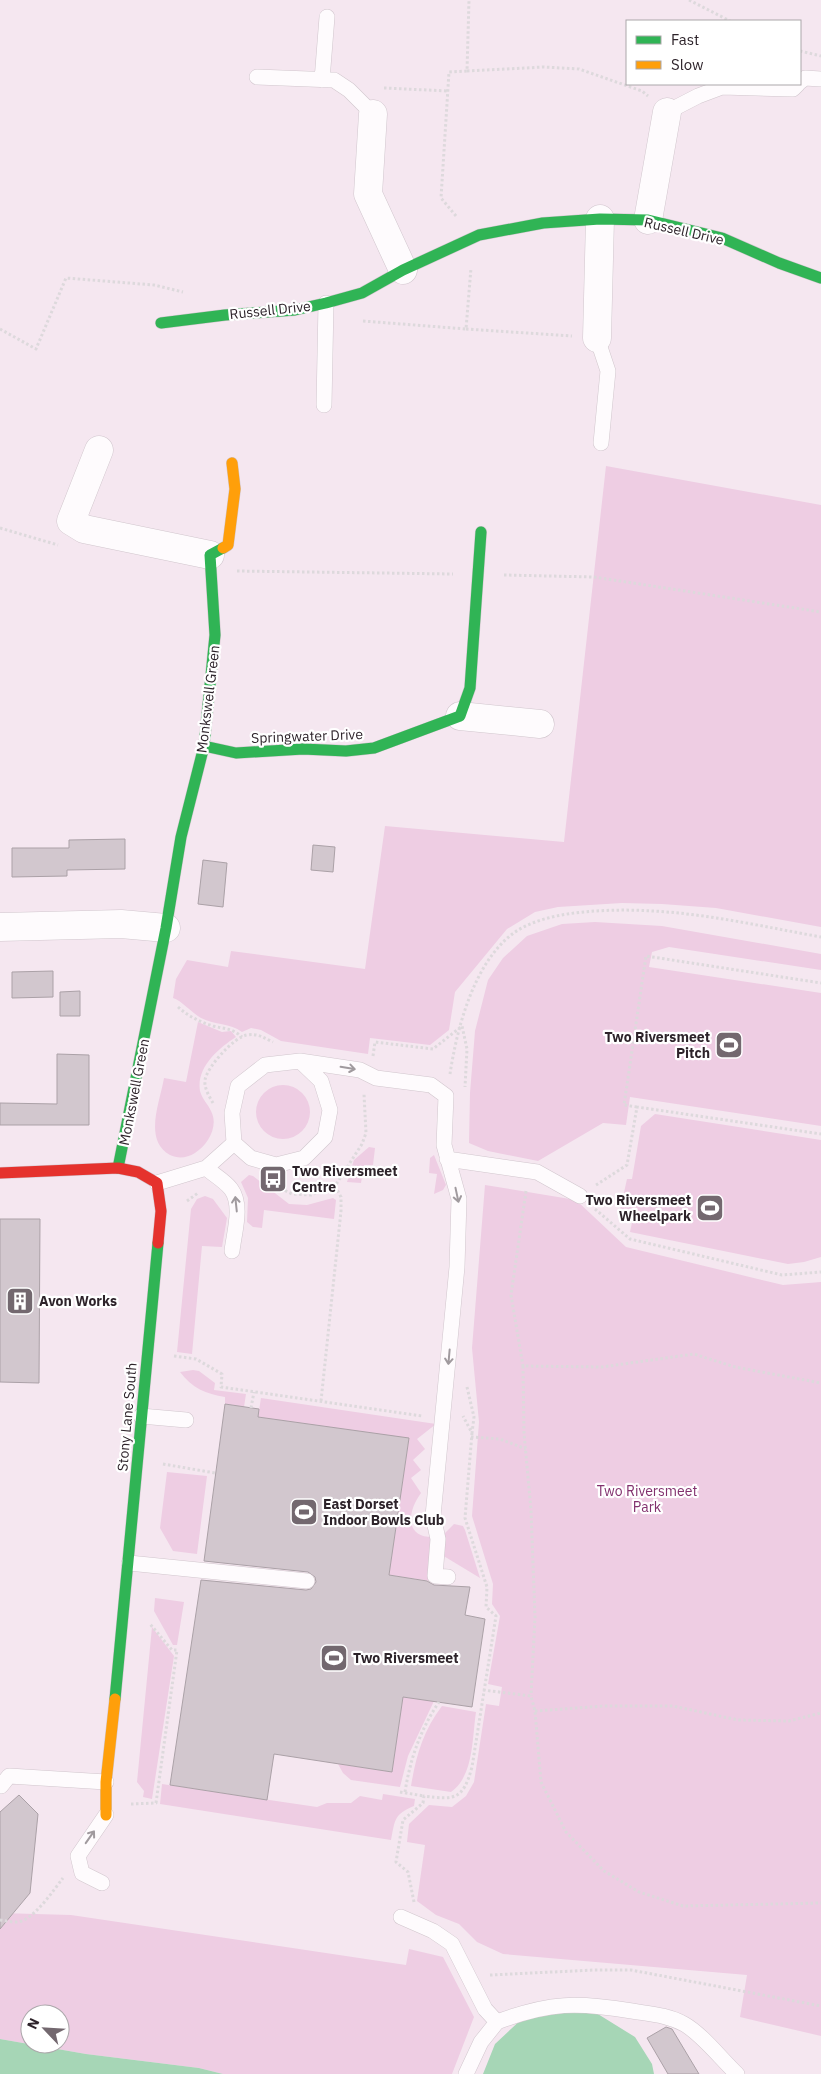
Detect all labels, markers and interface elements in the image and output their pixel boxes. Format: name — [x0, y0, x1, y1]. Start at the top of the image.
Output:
legend — [626, 20, 801, 85]
text: Fast — [671, 30, 699, 49]
text: Slow — [671, 55, 704, 74]
street label: Russell Drive — [642, 213, 726, 249]
street label: Russell Drive — [229, 297, 312, 323]
street label: Monkswell Green — [192, 644, 224, 754]
street label: Springwater Drive — [251, 725, 364, 747]
place label: Two Riversmeet Pitch — [604, 1028, 710, 1062]
sports icon: Two Riversmeet Pitch — [714, 1030, 744, 1060]
street label: Monkswell Green — [115, 1037, 153, 1147]
one-way arrow — [340, 1063, 356, 1073]
place label: Two Riversmeet Centre — [292, 1162, 398, 1196]
bus stop icon: Two Riversmeet Centre — [258, 1164, 288, 1194]
one-way arrow — [453, 1186, 463, 1202]
place label: Two Riversmeet Wheelpark — [585, 1191, 692, 1225]
sports icon: Two Riversmeet Wheelpark — [695, 1193, 725, 1223]
one-way arrow — [231, 1196, 241, 1212]
building icon: Avon Works — [5, 1286, 35, 1316]
place label: Avon Works — [39, 1292, 117, 1310]
one-way arrow — [444, 1348, 453, 1364]
street label: Stony Lane South — [113, 1362, 141, 1472]
park label: Two Riversmeet Park — [597, 1482, 697, 1516]
place label: East Dorset Indoor Bowls Club — [323, 1495, 444, 1529]
sports icon: East Dorset Indoor Bowls Club — [289, 1497, 319, 1527]
sports icon: Two Riversmeet — [319, 1643, 349, 1673]
place label: Two Riversmeet — [353, 1649, 459, 1667]
one-way arrow — [85, 1830, 95, 1844]
north arrow — [20, 2004, 70, 2054]
text: N — [23, 2015, 44, 2032]

